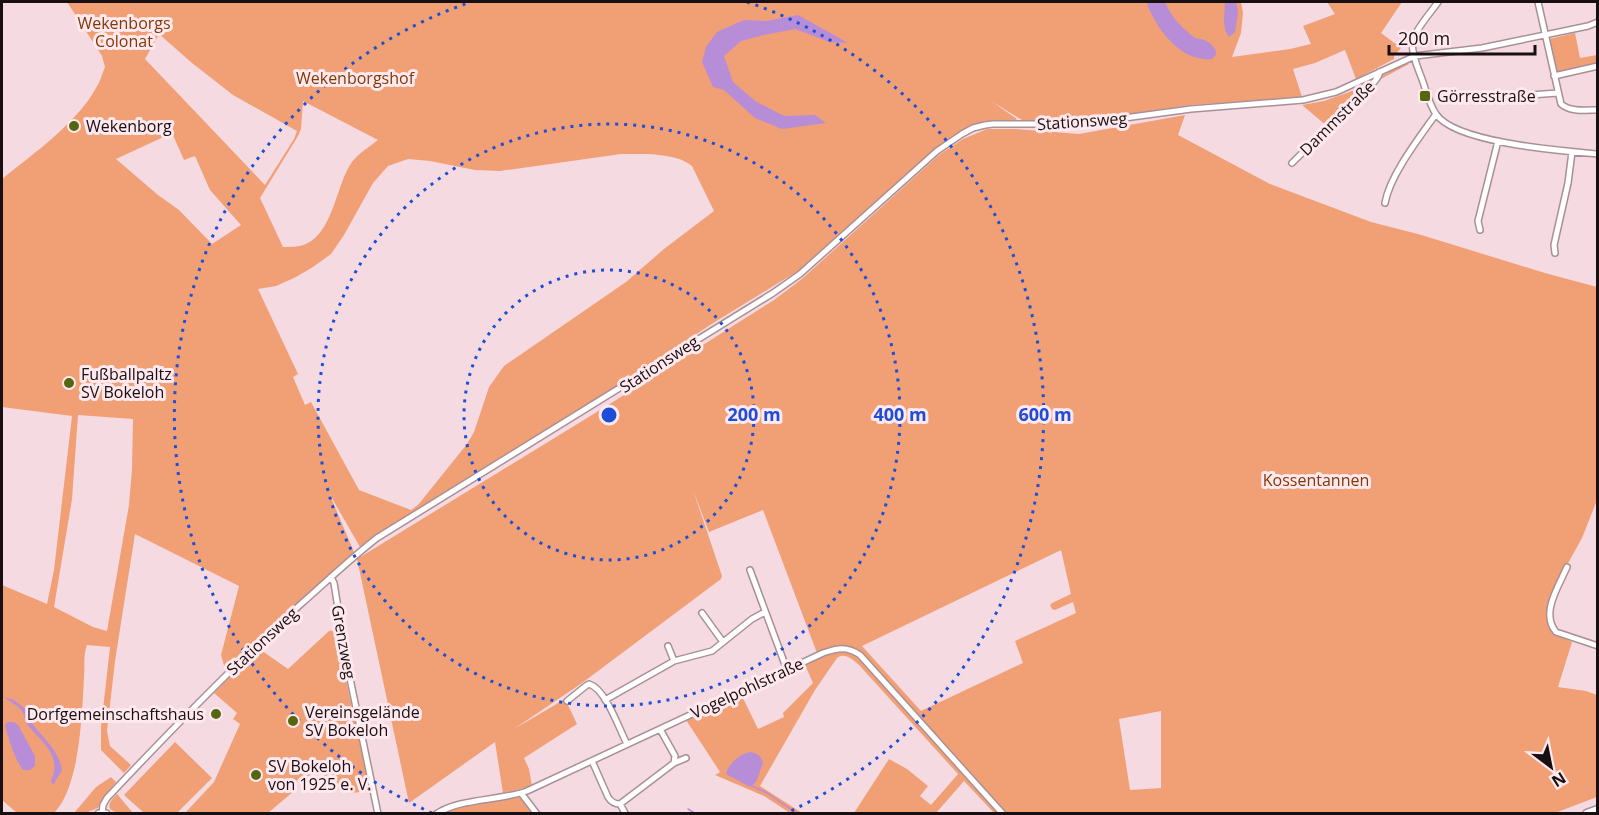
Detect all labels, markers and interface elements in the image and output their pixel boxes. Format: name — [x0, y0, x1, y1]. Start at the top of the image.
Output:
park label: Wekenborgs Colonat — [77, 12, 171, 52]
scale bar — [1389, 18, 1534, 56]
text: 200 m — [1398, 26, 1450, 50]
park label: Wekenborgshof — [296, 67, 416, 89]
street label: Dammstraße — [1295, 76, 1379, 160]
place label: Görresstraße — [1437, 85, 1536, 107]
marker: Görresstraße — [1418, 89, 1432, 103]
street label: Stationsweg — [1036, 107, 1128, 135]
place label: Wekenborg — [86, 115, 172, 137]
marker: Wekenborg — [67, 119, 81, 133]
street label: Stationsweg — [615, 330, 703, 398]
place label: Fußballpaltz SV Bokeloh — [81, 363, 172, 403]
marker: Fußballpaltz SV Bokeloh — [62, 376, 76, 390]
text: 200 m — [727, 402, 781, 426]
text: 400 m — [873, 402, 927, 426]
text: 600 m — [1018, 402, 1072, 426]
centre of rings — [599, 405, 619, 425]
park label: Kossentannen — [1263, 469, 1369, 491]
street label: Stationsweg — [221, 602, 303, 680]
street label: Grenzweg — [327, 603, 361, 681]
street label: Vogelpohlstraße — [687, 652, 807, 724]
place label: Vereinsgelände SV Bokeloh — [305, 701, 420, 741]
place label: Dorfgemeinschaftshaus — [27, 703, 204, 725]
marker: Dorfgemeinschaftshaus — [209, 707, 223, 721]
marker: Vereinsgelände SV Bokeloh — [286, 714, 300, 728]
north arrow — [1521, 737, 1581, 797]
place label: SV Bokeloh von 1925 e. V. — [268, 755, 371, 795]
text: N — [1548, 767, 1570, 792]
marker: SV Bokeloh von 1925 e. V. — [249, 768, 263, 782]

